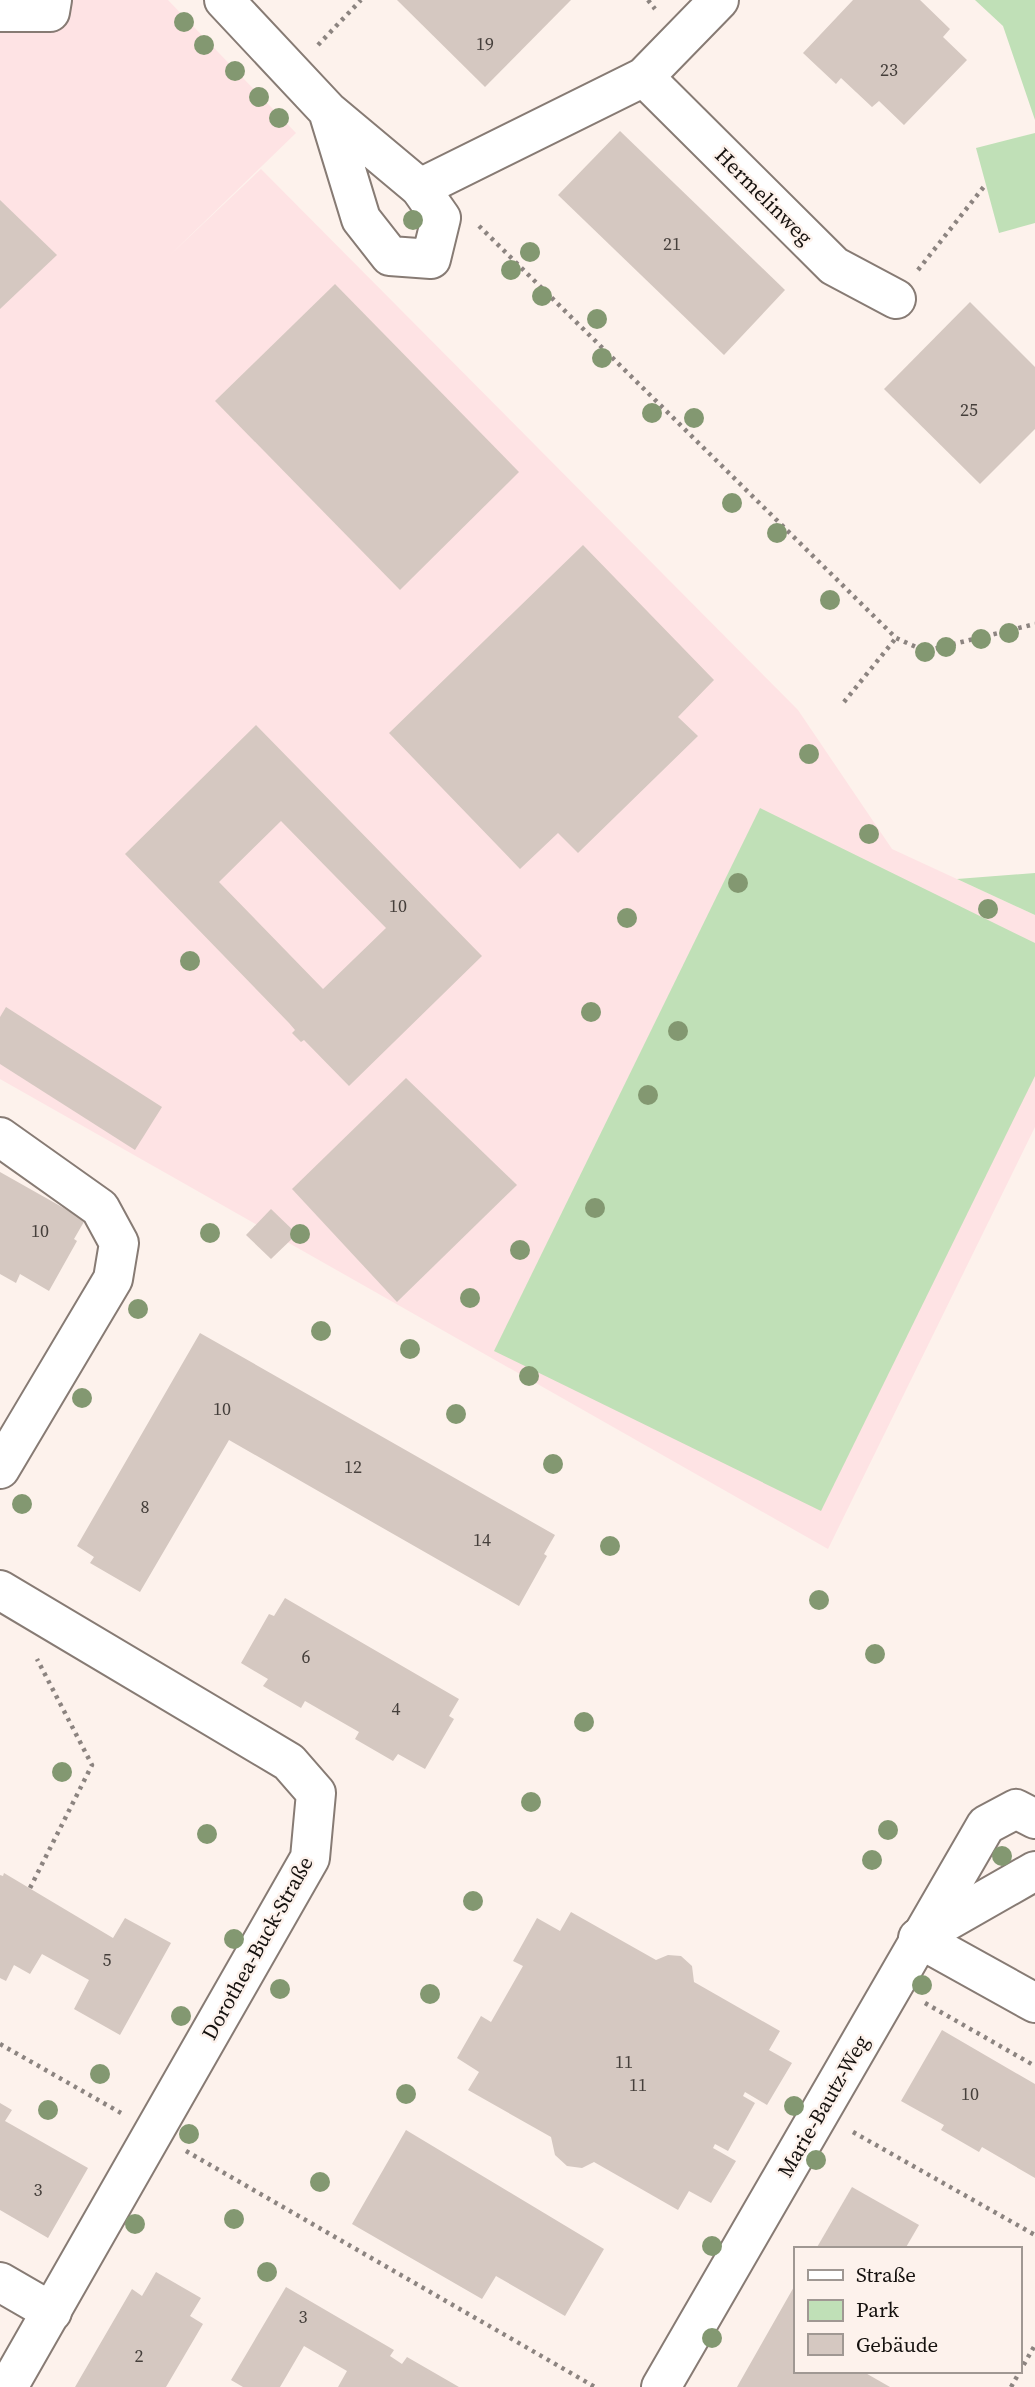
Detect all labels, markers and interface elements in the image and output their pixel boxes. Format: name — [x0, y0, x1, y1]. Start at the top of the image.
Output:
house number: 19 — [476, 31, 494, 56]
house number: 23 — [880, 57, 898, 82]
street label: Hermelinweg — [709, 141, 819, 251]
house number: 21 — [663, 231, 681, 256]
house number: 25 — [960, 397, 978, 422]
house number: 10 — [389, 893, 407, 918]
house number: 10 — [31, 1218, 49, 1243]
house number: 10 — [213, 1396, 231, 1421]
house number: 12 — [344, 1454, 362, 1479]
house number: 8 — [141, 1494, 150, 1519]
house number: 14 — [473, 1527, 491, 1552]
house number: 6 — [302, 1644, 311, 1669]
house number: 4 — [392, 1696, 401, 1721]
street label: Dorothea-Buck-Straße — [194, 1851, 320, 2045]
house number: 5 — [103, 1947, 112, 1972]
street label: Marie-Bautz-Weg — [771, 2030, 876, 2182]
house number: 11 — [615, 2049, 633, 2074]
house number: 11 — [629, 2072, 647, 2097]
house number: 10 — [961, 2081, 979, 2106]
house number: 3 — [34, 2177, 43, 2202]
legend — [794, 2247, 1021, 2373]
text: Straße — [856, 2260, 916, 2289]
text: Park — [856, 2295, 900, 2324]
house number: 3 — [299, 2304, 308, 2329]
text: Gebäude — [856, 2330, 938, 2359]
house number: 2 — [135, 2343, 144, 2368]

